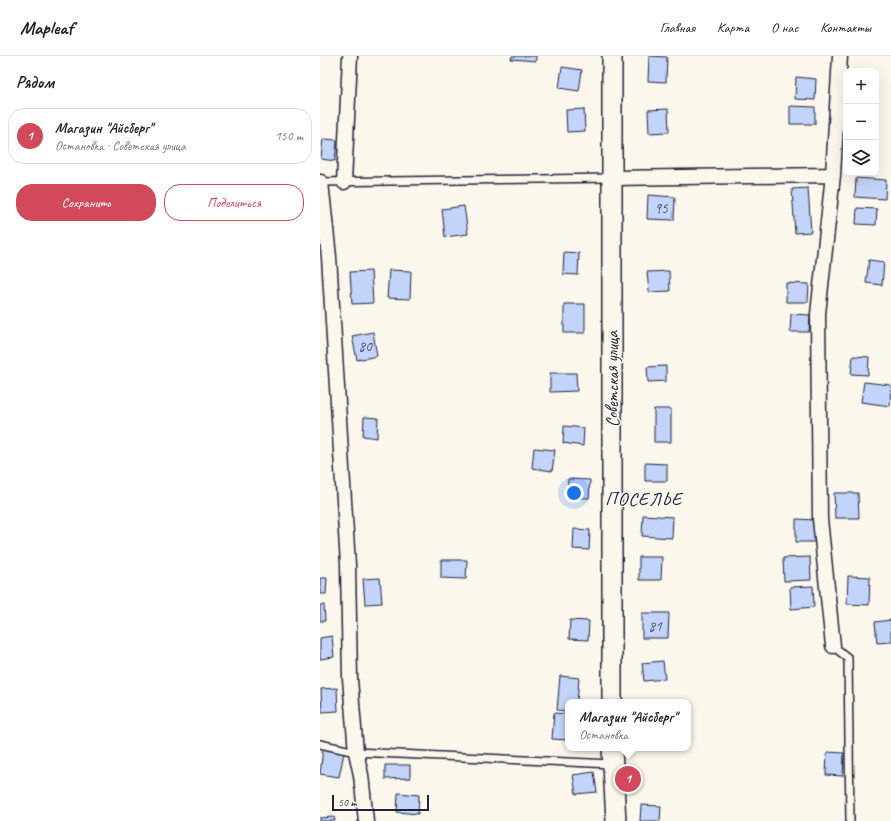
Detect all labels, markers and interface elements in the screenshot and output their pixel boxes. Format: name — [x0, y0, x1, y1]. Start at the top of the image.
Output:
text: Mapleaf — [20, 16, 73, 40]
text: Главная — [660, 19, 695, 36]
text: Карта — [717, 19, 749, 36]
text: О нас — [771, 19, 798, 36]
text: Контакты — [820, 19, 871, 36]
map controls — [843, 68, 879, 176]
button: + — [843, 68, 879, 104]
text: Рядом — [16, 72, 54, 93]
button: − — [843, 104, 879, 140]
text: Магазин "Айсберг" — [55, 119, 152, 138]
text: 1 — [27, 128, 33, 144]
text: 150 m — [275, 128, 303, 144]
text: Остановка · Советская улица — [55, 138, 186, 154]
button: layers — [843, 140, 879, 176]
button: Сохранить — [16, 184, 156, 221]
button: Поделиться — [164, 184, 304, 221]
house number: 95 — [654, 199, 669, 218]
street label: Советская улица — [602, 329, 623, 427]
house number: 80 — [358, 337, 373, 356]
your location — [564, 483, 584, 503]
district label: ПОСЕЛЬЕ — [605, 487, 684, 511]
house number: 81 — [648, 617, 663, 636]
popup — [565, 699, 691, 751]
text: Магазин "Айсберг" — [579, 708, 677, 727]
text: Остановка — [579, 727, 628, 743]
pin: 1 — [615, 764, 641, 794]
scale bar — [332, 793, 429, 812]
text: 50 m — [338, 795, 357, 809]

